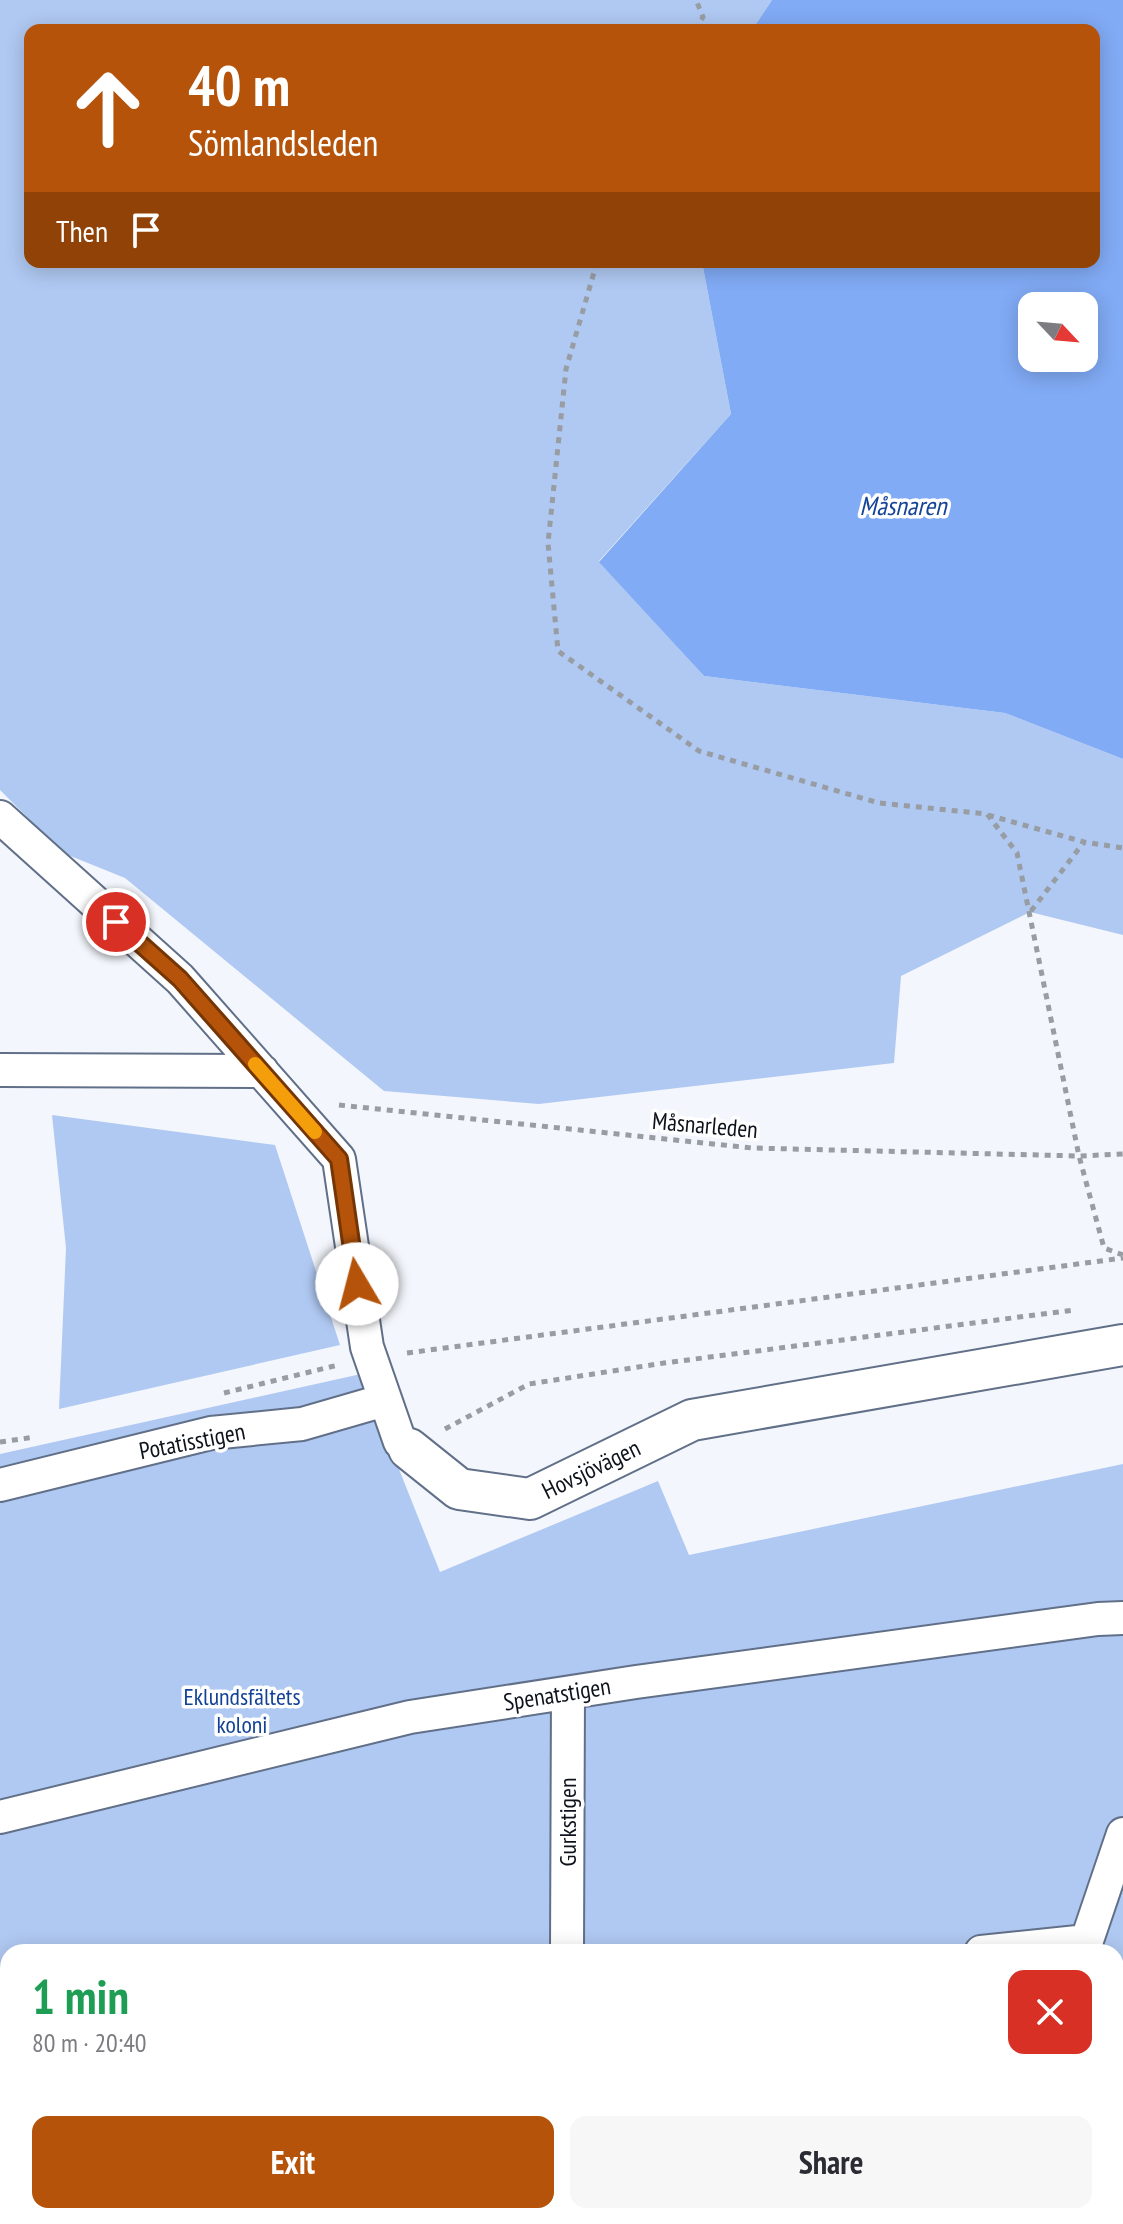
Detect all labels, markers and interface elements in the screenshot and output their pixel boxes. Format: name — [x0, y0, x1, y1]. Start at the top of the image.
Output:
text: 40 m — [188, 49, 290, 121]
icon: ahead — [56, 56, 160, 160]
text: Sömlandsleden — [188, 119, 378, 166]
icon: arrive — [124, 208, 168, 252]
text: Then — [56, 211, 108, 250]
north arrow — [1018, 292, 1098, 372]
map controls — [1018, 292, 1098, 372]
water label: Måsnaren — [860, 489, 948, 522]
pin — [82, 888, 150, 956]
icon: arrive — [94, 900, 138, 944]
street label: Måsnarleden — [651, 1105, 759, 1145]
position arrow — [315, 1242, 399, 1326]
street label: Potatisstigen — [136, 1416, 248, 1466]
street label: Hovsjövägen — [537, 1432, 645, 1506]
street label: Spenatstigen — [501, 1670, 613, 1718]
park label: Eklundsfältets koloni — [183, 1681, 301, 1740]
street label: Gurkstigen — [552, 1778, 583, 1866]
text: 1 min — [32, 1965, 129, 2027]
button: close — [1008, 1970, 1092, 2054]
text: 80 m · 20:40 — [32, 2026, 147, 2059]
button: Exit — [32, 2116, 554, 2208]
button: Share — [570, 2116, 1092, 2208]

